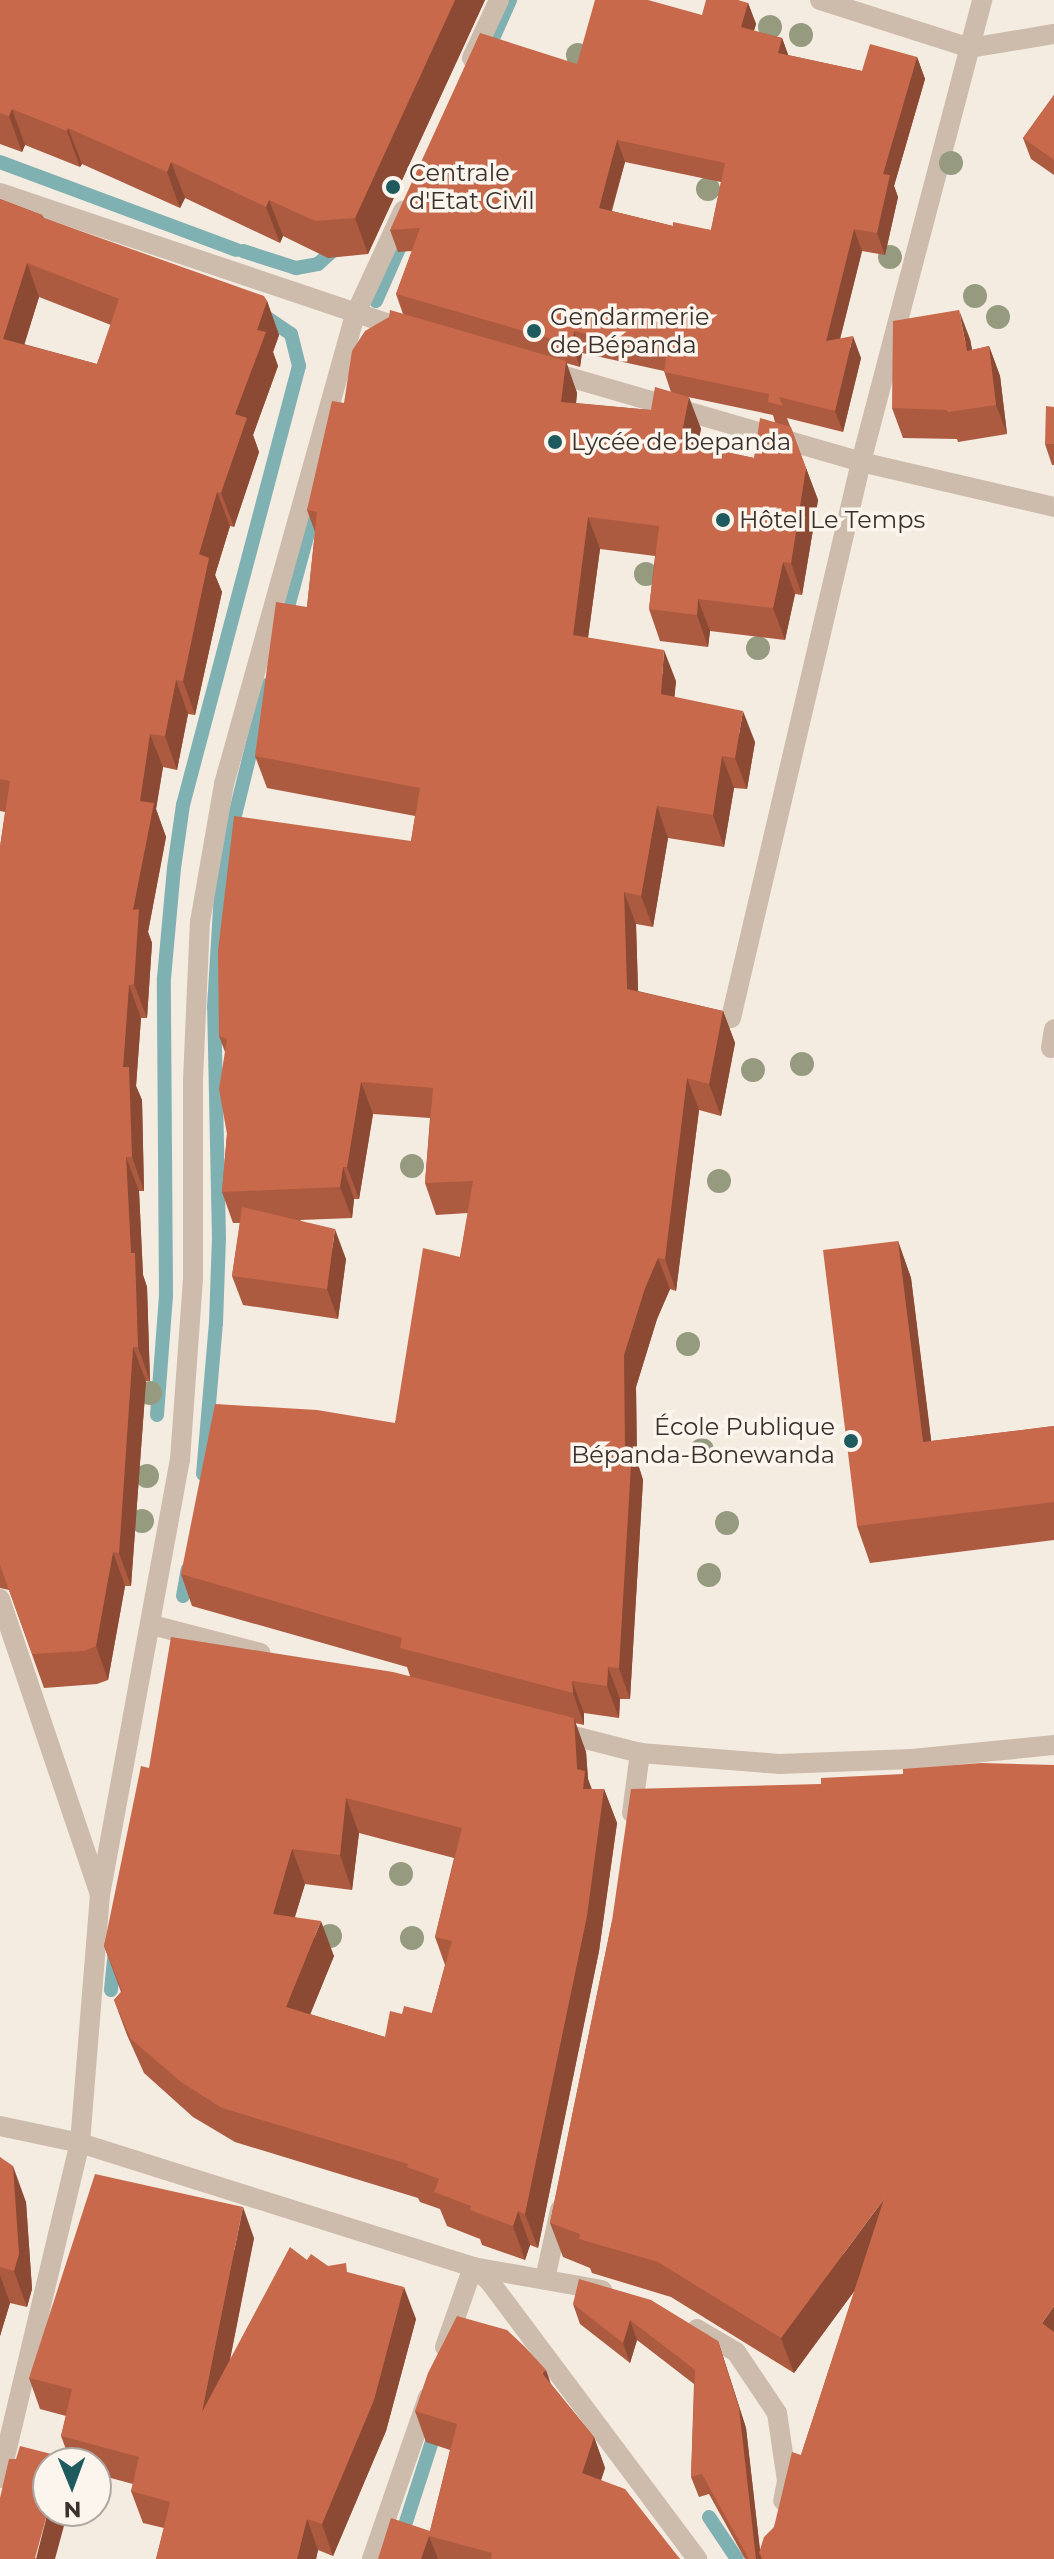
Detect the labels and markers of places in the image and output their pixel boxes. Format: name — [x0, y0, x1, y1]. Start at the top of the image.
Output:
place label: Centrale d'Etat Civil — [409, 159, 535, 215]
marker: Centrale d'Etat Civil — [384, 178, 402, 196]
place label: Gendarmerie de Bépanda — [550, 303, 709, 359]
marker: Gendarmerie de Bépanda — [525, 322, 543, 340]
place label: Lycée de bepanda — [571, 428, 791, 456]
marker: Lycée de bepanda — [546, 433, 564, 451]
place label: Hôtel Le Temps — [739, 506, 925, 534]
marker: Hôtel Le Temps — [714, 511, 732, 529]
place label: École Publique Bépanda-Bonewanda — [571, 1413, 835, 1469]
marker: École Publique Bépanda-Bonewanda — [842, 1432, 860, 1450]

